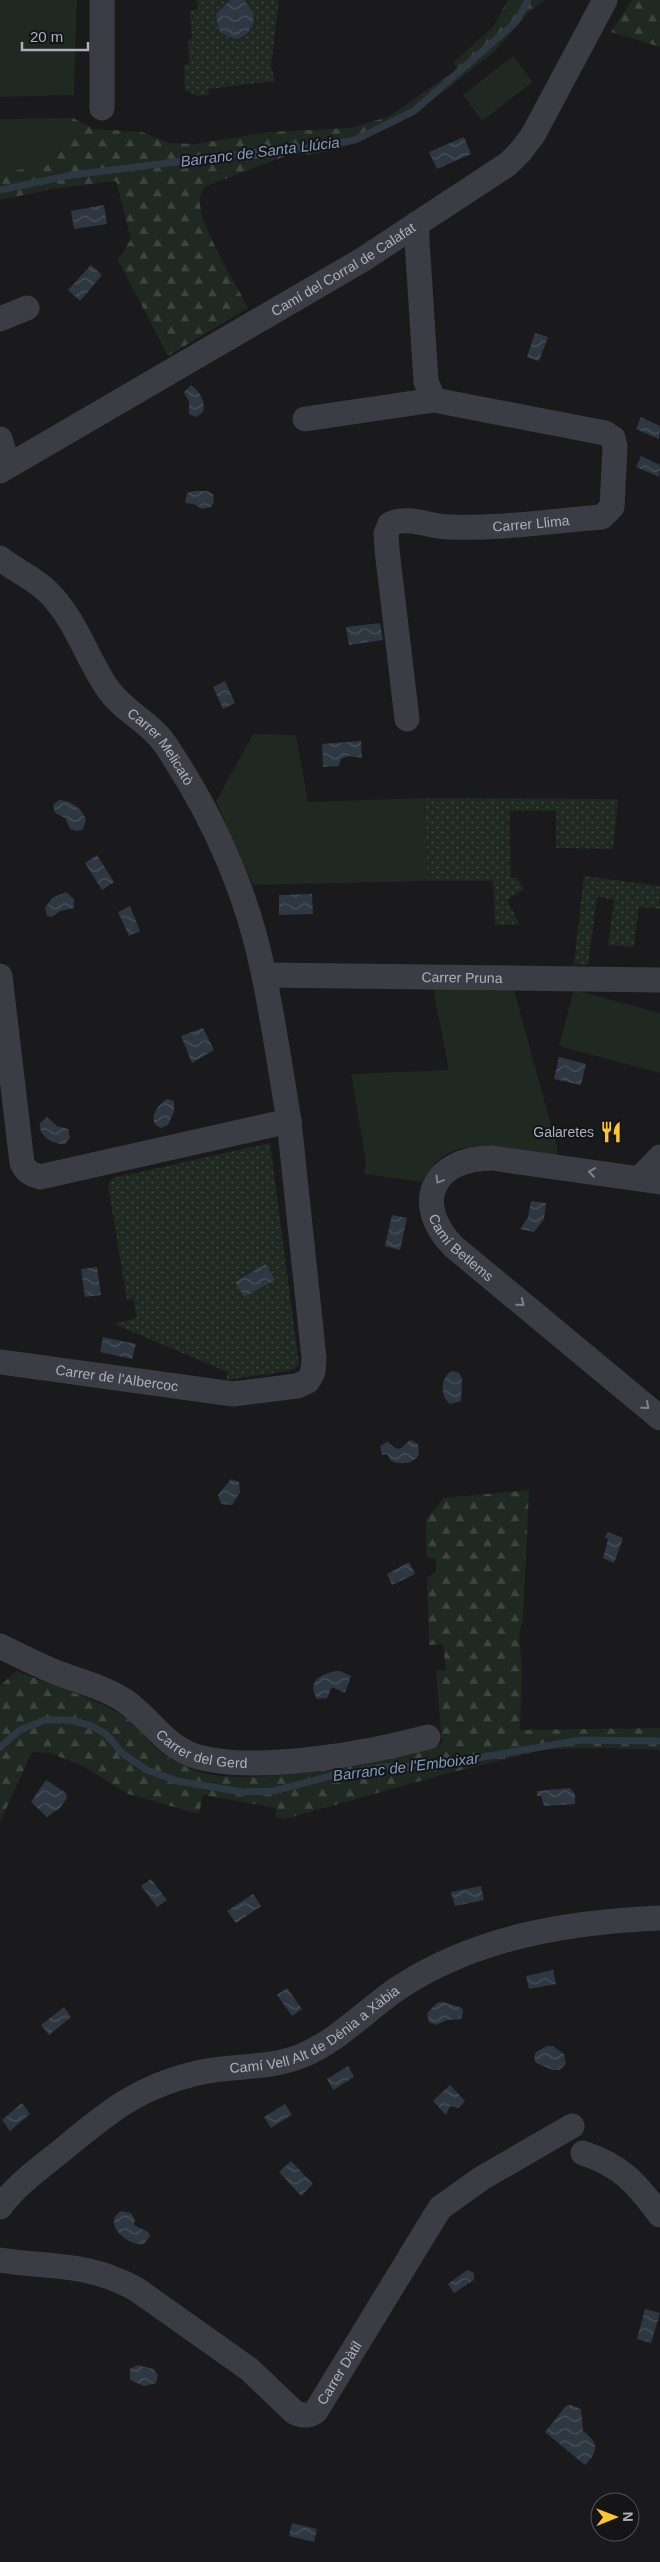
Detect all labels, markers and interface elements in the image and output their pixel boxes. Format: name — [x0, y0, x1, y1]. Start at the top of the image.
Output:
scale bar — [22, 20, 89, 52]
text: 20 m — [30, 28, 63, 45]
water label: Barranc de Santa Llúcia — [179, 133, 340, 170]
street label: Camí del Corral de Calafat — [268, 219, 418, 319]
street label: Carrer Llima — [492, 512, 570, 535]
street label: Carrer Melicatò — [124, 705, 197, 788]
street label: Carrer Pruna — [421, 969, 503, 986]
restaurant icon: Galaretes — [598, 1119, 624, 1145]
place label: Galaretes — [533, 1124, 594, 1140]
one-way arrow — [588, 1167, 596, 1178]
one-way arrow — [435, 1175, 445, 1184]
street label: Camí Betlems — [426, 1211, 497, 1284]
one-way arrow — [515, 1297, 524, 1305]
street label: Carrer de l'Albercoc — [55, 1362, 179, 1394]
one-way arrow — [641, 1400, 650, 1409]
street label: Carrer del Gerd — [153, 1726, 248, 1771]
water label: Barranc de l'Emboixar — [332, 1749, 481, 1784]
street label: Camí Vell Alt de Dénia a Xàbia — [229, 1982, 402, 2076]
street label: Carrer Dàtil — [314, 2338, 365, 2408]
north arrow — [590, 2492, 640, 2542]
text: N — [620, 2512, 636, 2522]

